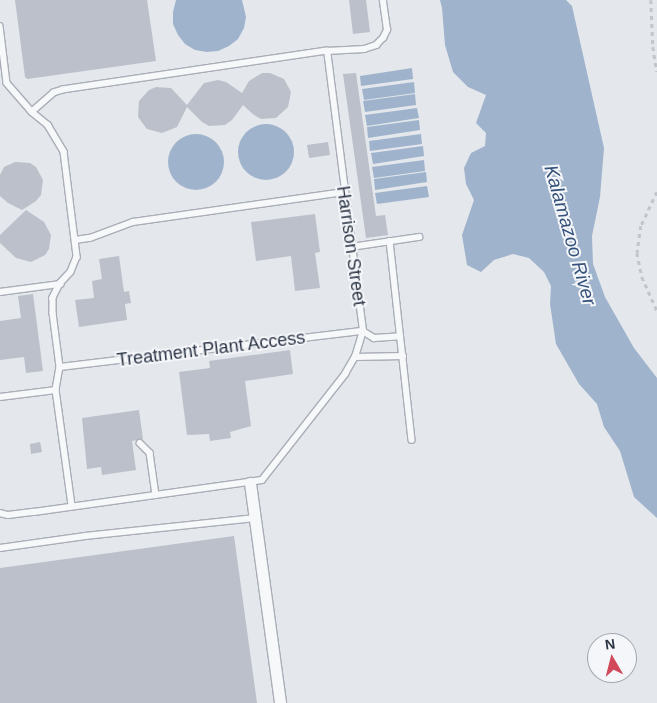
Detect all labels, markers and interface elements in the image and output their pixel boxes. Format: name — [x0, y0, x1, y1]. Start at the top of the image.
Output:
water label: Kalamazoo River — [539, 162, 601, 308]
street label: Harrison Street — [332, 185, 370, 307]
street label: Treatment Plant Access — [115, 327, 307, 371]
north arrow — [587, 633, 637, 683]
text: N — [604, 636, 616, 653]

